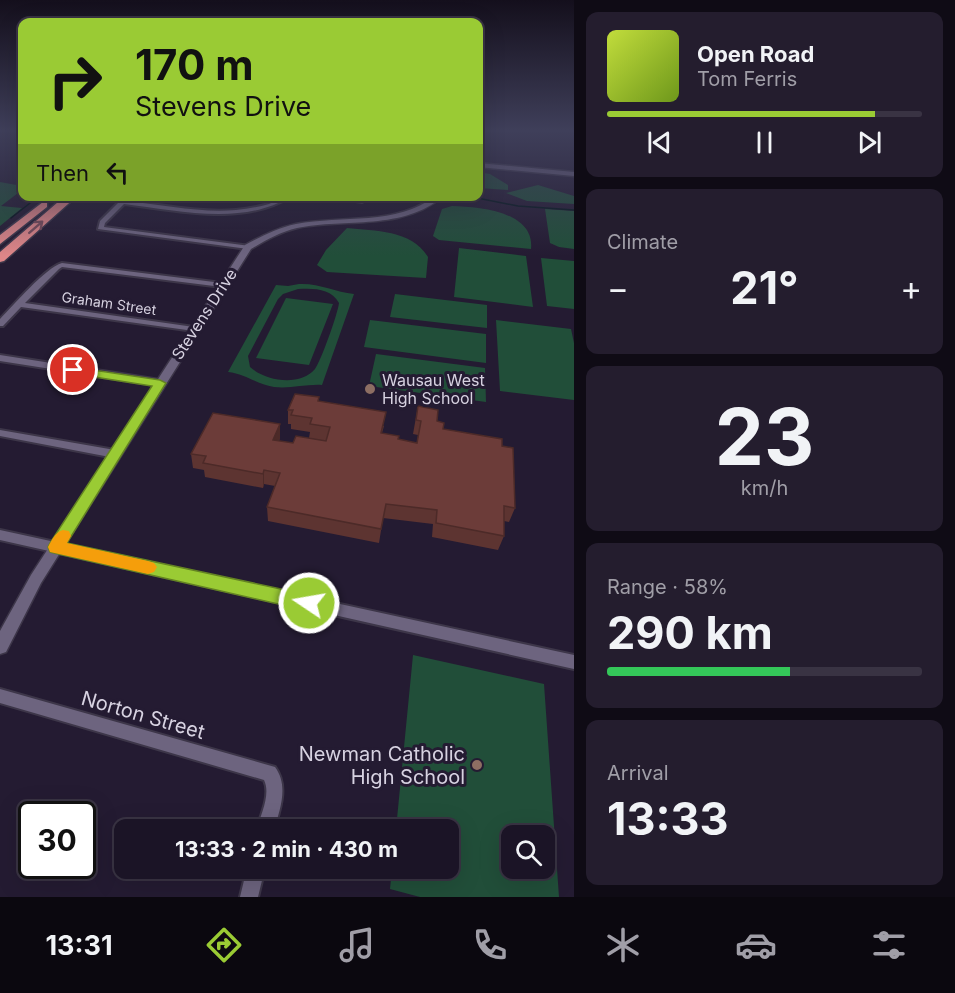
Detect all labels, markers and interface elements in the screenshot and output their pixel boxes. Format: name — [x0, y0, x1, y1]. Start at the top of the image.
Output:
text: 170 m — [135, 39, 253, 90]
text: Open Road — [697, 41, 814, 67]
icon: right — [36, 42, 114, 120]
text: Tom Ferris — [697, 67, 797, 91]
text: Stevens Drive — [135, 90, 311, 123]
icon: previous — [643, 126, 676, 159]
icon: pause — [748, 126, 781, 159]
icon: next — [853, 126, 886, 159]
icon: left — [101, 156, 134, 189]
text: Then — [36, 160, 89, 186]
one-way arrow — [28, 220, 43, 234]
text: Climate — [607, 230, 678, 254]
text: 21° — [730, 260, 799, 315]
street label: Stevens Drive — [167, 265, 241, 363]
text: − — [607, 268, 629, 308]
text: + — [900, 268, 922, 308]
street label: Graham Street — [61, 288, 158, 318]
pin — [47, 344, 98, 395]
icon: arrive — [56, 353, 89, 386]
place label: Wausau West High School — [382, 370, 485, 408]
marker: Wausau West High School — [363, 382, 377, 396]
text: 23 — [715, 389, 814, 484]
text: km/h — [741, 476, 788, 500]
position arrow — [277, 571, 341, 635]
text: Range · 58% — [607, 575, 728, 599]
text: 290 km — [607, 605, 773, 660]
street label: Norton Street — [79, 686, 208, 744]
place label: Newman Catholic High School — [299, 742, 465, 789]
marker: Newman Catholic High School — [470, 758, 484, 772]
text: Arrival — [607, 761, 669, 785]
text: 13:33 — [607, 791, 729, 846]
speed limit sign: 30 — [18, 801, 96, 879]
map controls — [501, 825, 555, 879]
button: search — [501, 825, 555, 879]
text: 13:33 · 2 min · 430 m — [175, 836, 398, 862]
icon: directions — [203, 924, 245, 966]
icon: music — [336, 924, 378, 966]
icon: phone — [469, 924, 511, 966]
icon: climate — [602, 924, 644, 966]
icon: car — [735, 924, 777, 966]
icon: filters — [868, 924, 910, 966]
text: 13:31 — [45, 929, 113, 962]

